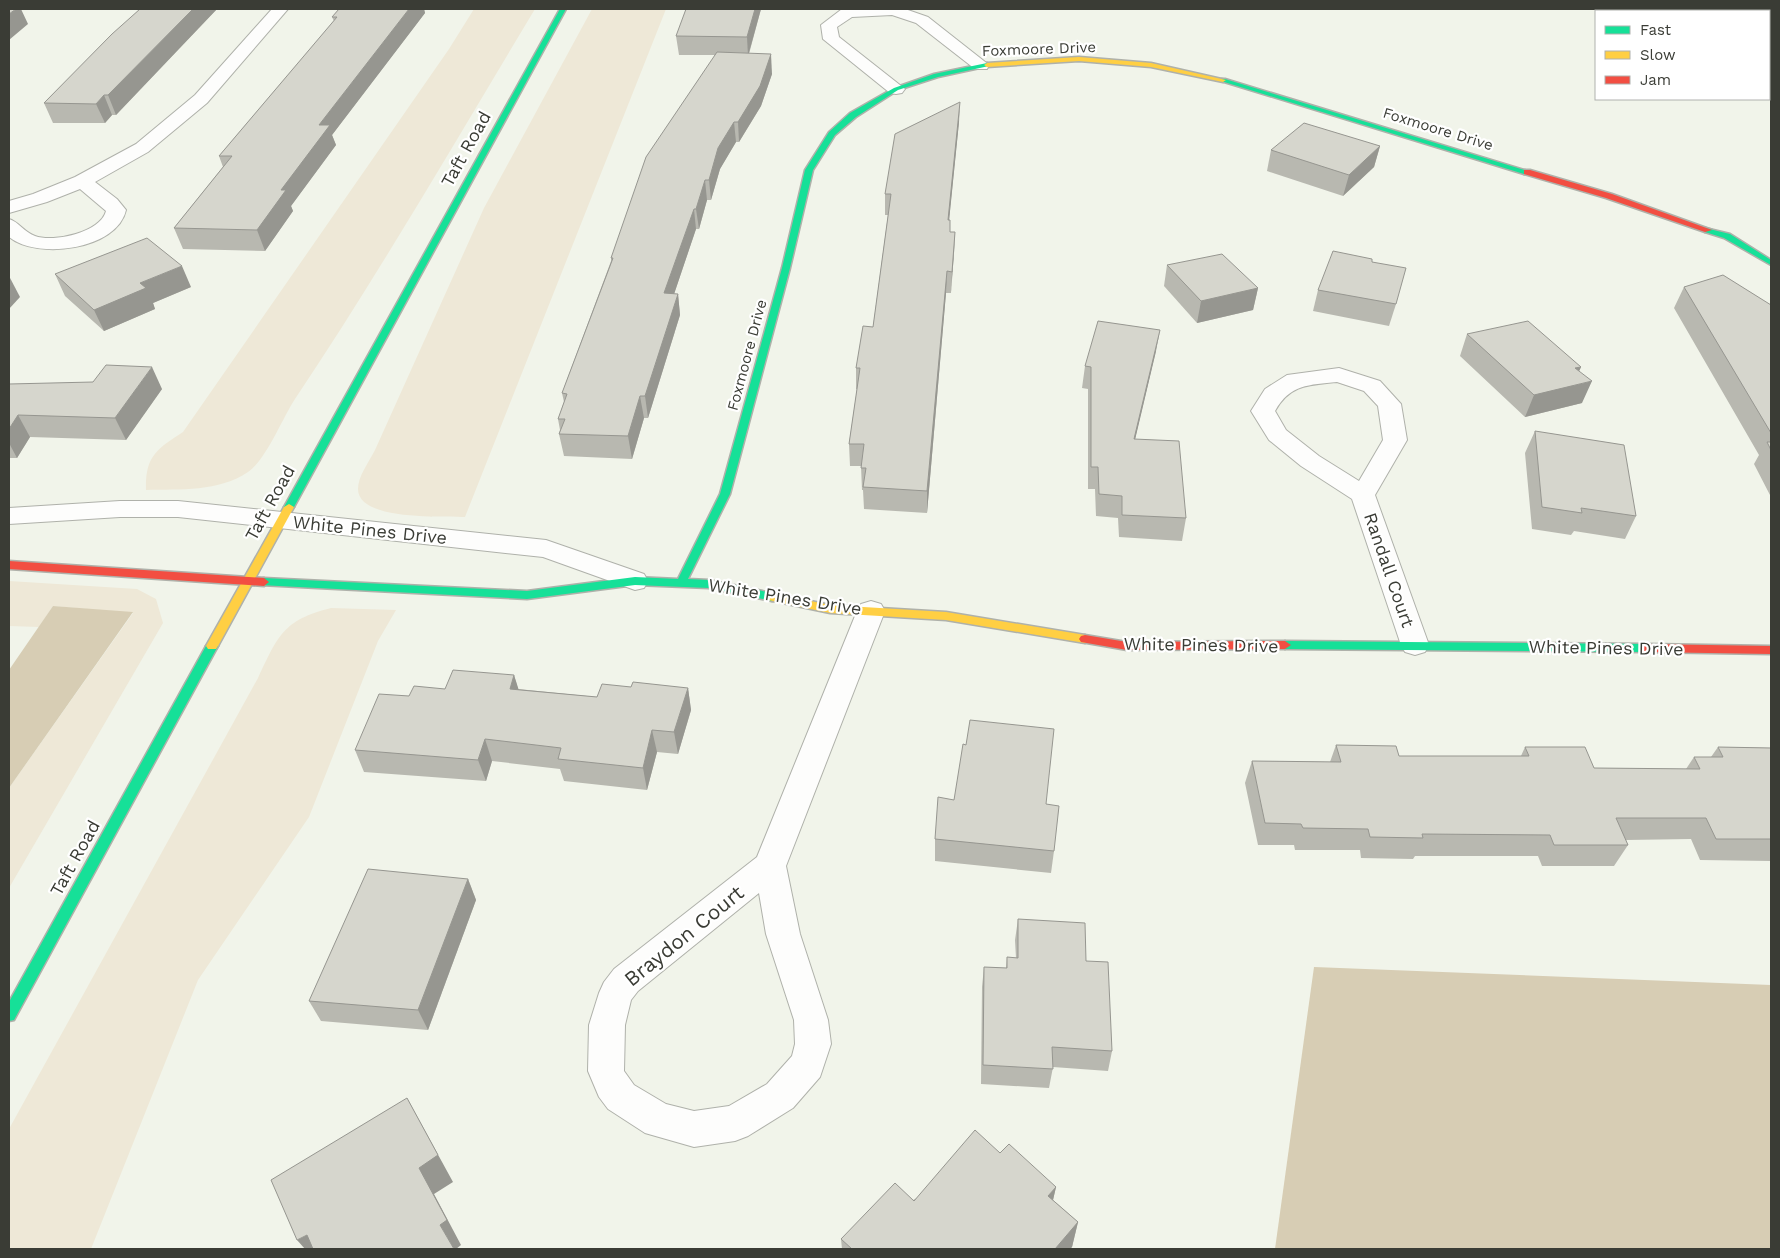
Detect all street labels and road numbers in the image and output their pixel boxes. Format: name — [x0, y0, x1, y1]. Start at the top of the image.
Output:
street label: Foxmoore Drive — [982, 38, 1096, 60]
street label: Foxmoore Drive — [1381, 104, 1495, 154]
street label: Taft Road — [436, 107, 495, 190]
street label: Foxmoore Drive — [724, 297, 770, 413]
street label: Taft Road — [240, 461, 299, 544]
street label: Randall Court — [1360, 510, 1419, 630]
street label: White Pines Drive — [292, 511, 448, 548]
street label: White Pines Drive — [707, 574, 863, 619]
street label: White Pines Drive — [1123, 633, 1279, 656]
street label: White Pines Drive — [1528, 636, 1684, 659]
street label: Taft Road — [45, 816, 104, 899]
street label: Braydon Court — [619, 880, 749, 991]

